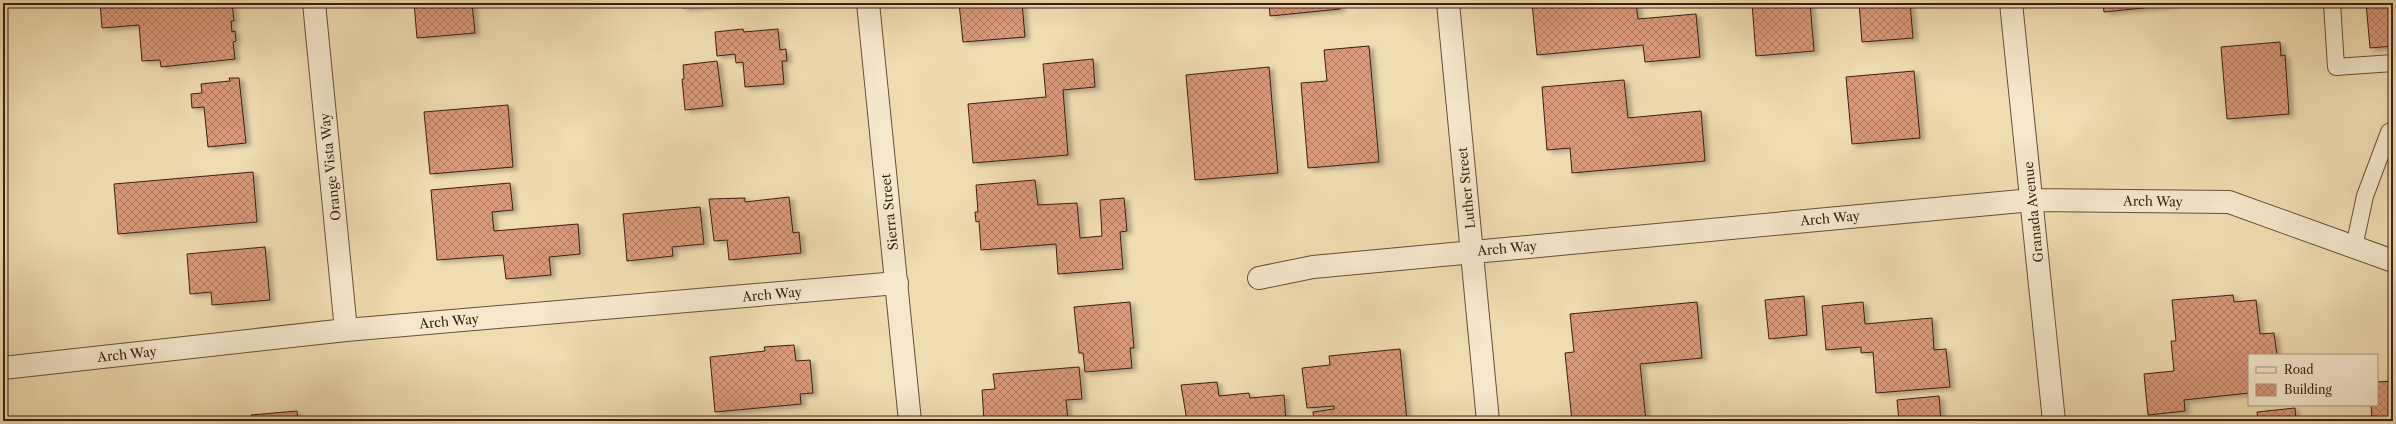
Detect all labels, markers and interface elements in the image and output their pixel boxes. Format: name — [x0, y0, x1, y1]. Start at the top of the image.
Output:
street label: Orange Vista Way — [316, 112, 344, 222]
street label: Luther Street — [1454, 146, 1478, 230]
street label: Granada Avenue — [2020, 161, 2046, 263]
street label: Sierra Street — [877, 173, 901, 251]
street label: Arch Way — [2122, 192, 2184, 210]
street label: Arch Way — [1799, 207, 1861, 229]
street label: Arch Way — [1476, 237, 1538, 259]
street label: Arch Way — [741, 283, 803, 305]
street label: Arch Way — [418, 310, 480, 332]
street label: Arch Way — [95, 343, 158, 365]
legend — [2248, 354, 2378, 406]
text: Road — [2284, 362, 2314, 377]
text: Building — [2284, 382, 2332, 397]

